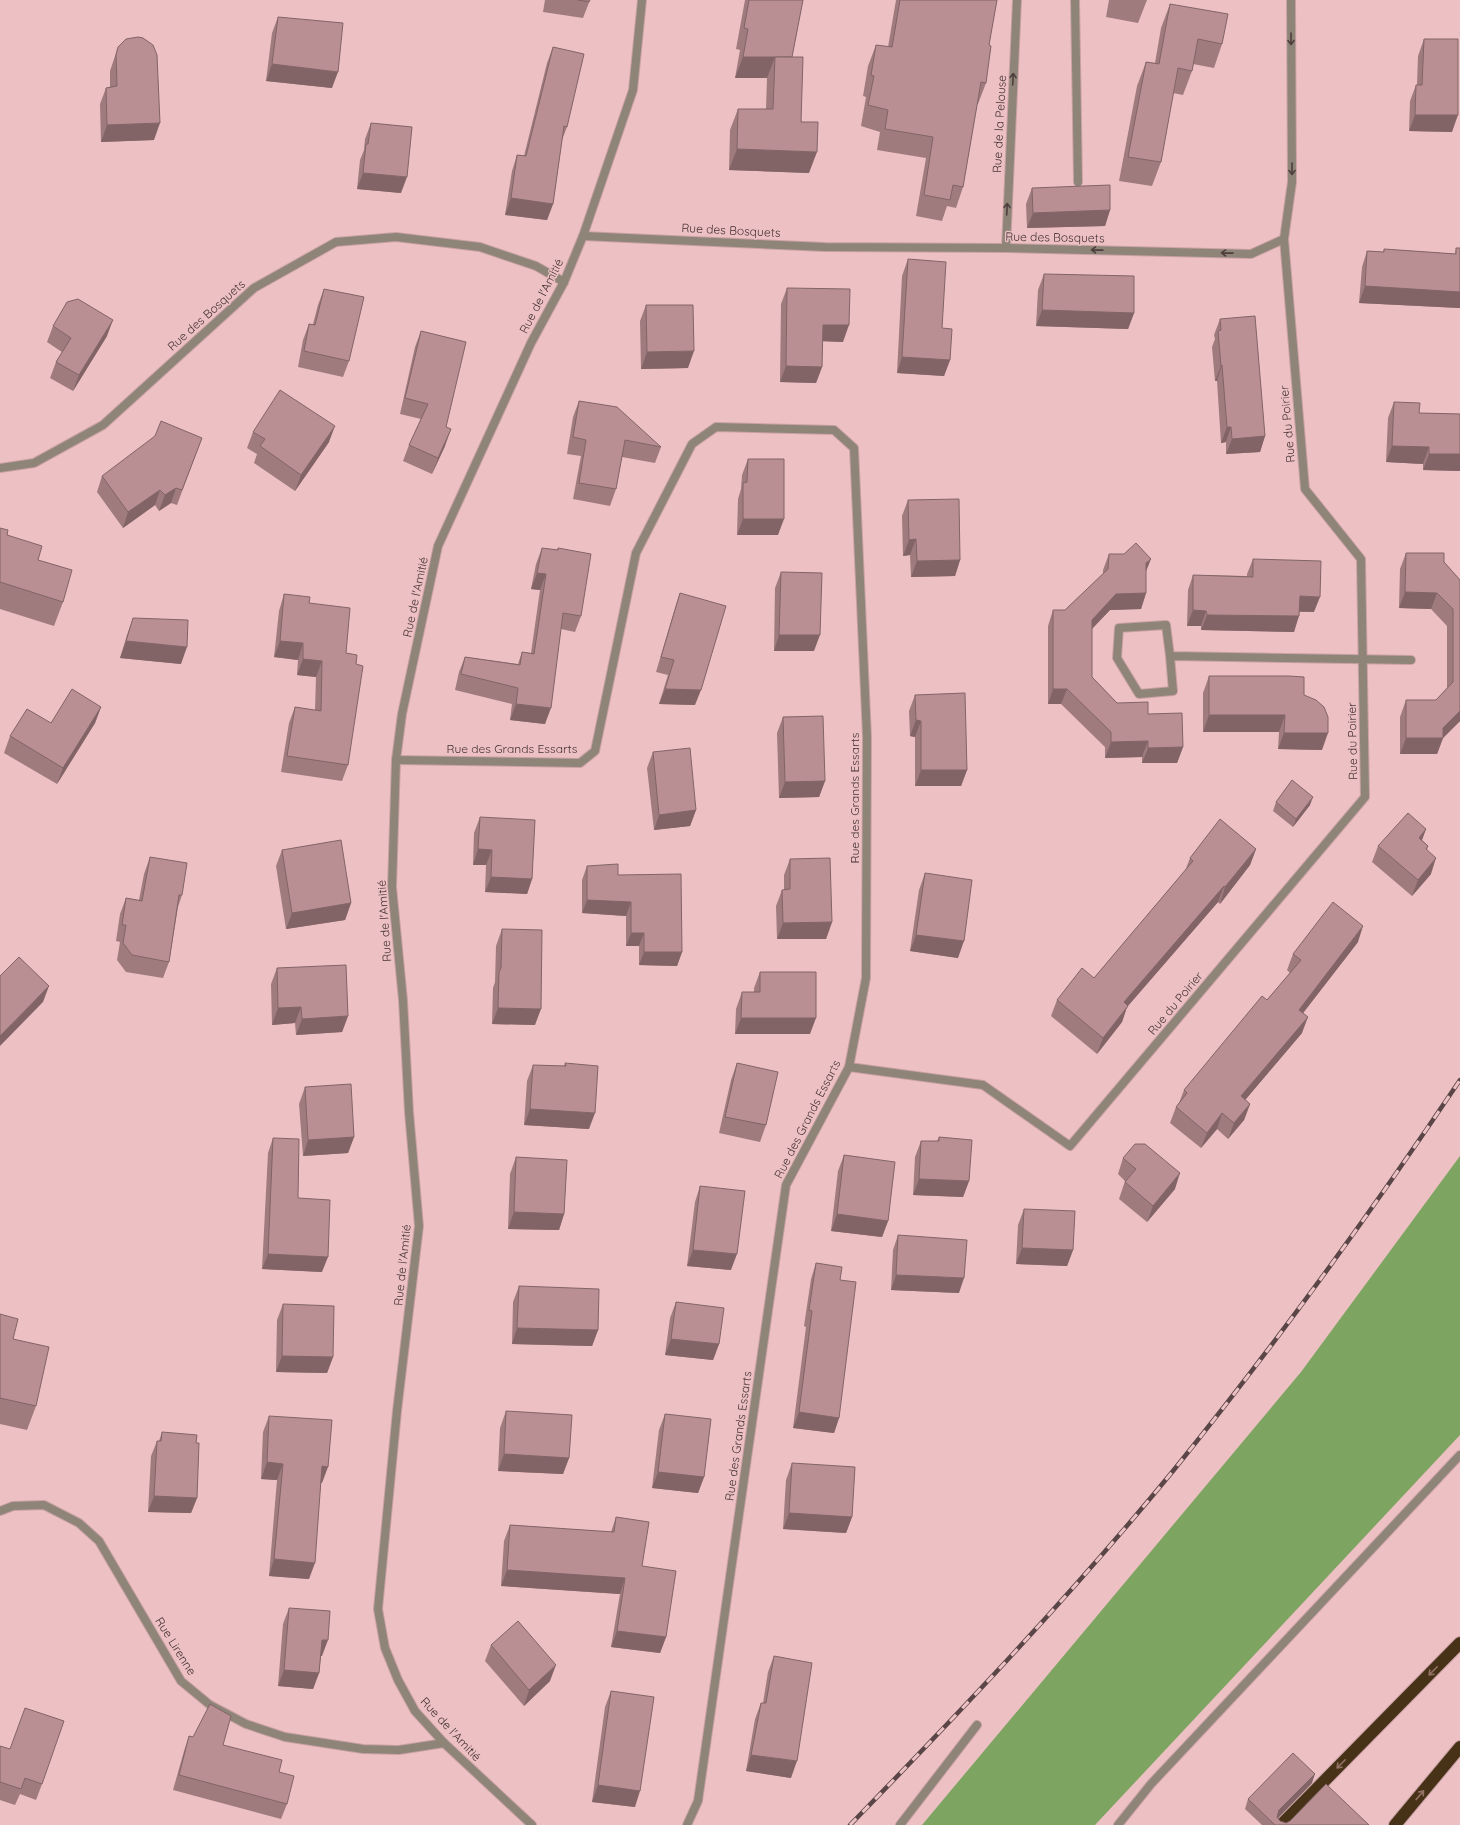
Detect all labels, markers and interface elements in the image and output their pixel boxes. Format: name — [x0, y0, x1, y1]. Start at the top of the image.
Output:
one-way arrow — [1287, 32, 1295, 45]
one-way arrow — [1010, 73, 1017, 86]
street label: Rue de la Pelouse — [989, 74, 1009, 174]
one-way arrow — [1288, 162, 1296, 175]
one-way arrow — [1004, 203, 1011, 216]
street label: Rue des Bosquets — [681, 220, 781, 240]
street label: Rue des Bosquets — [1005, 229, 1105, 245]
one-way arrow — [1091, 246, 1104, 254]
one-way arrow — [1221, 249, 1234, 257]
street label: Rue de l'Amitié — [516, 256, 566, 336]
street label: Rue des Bosquets — [164, 276, 248, 354]
street label: Rue du Poirier — [1276, 384, 1298, 463]
street label: Rue de l'Amitié — [399, 555, 431, 639]
street label: Rue du Poirier — [1344, 702, 1360, 780]
street label: Rue des Grands Essarts — [847, 732, 862, 863]
street label: Rue des Grands Essarts — [447, 741, 578, 756]
street label: Rue de l'Amitié — [374, 879, 394, 962]
street label: Rue du Poirier — [1144, 968, 1206, 1038]
street label: Rue des Grands Essarts — [771, 1057, 844, 1181]
street label: Rue de l'Amitié — [390, 1223, 414, 1307]
street label: Rue des Grands Essarts — [721, 1370, 755, 1502]
street label: Rue Lirenne — [152, 1614, 200, 1678]
one-way arrow — [1428, 1666, 1438, 1676]
street label: Rue de l'Amitié — [418, 1694, 485, 1764]
one-way arrow — [1336, 1759, 1346, 1769]
one-way arrow — [1416, 1790, 1425, 1800]

